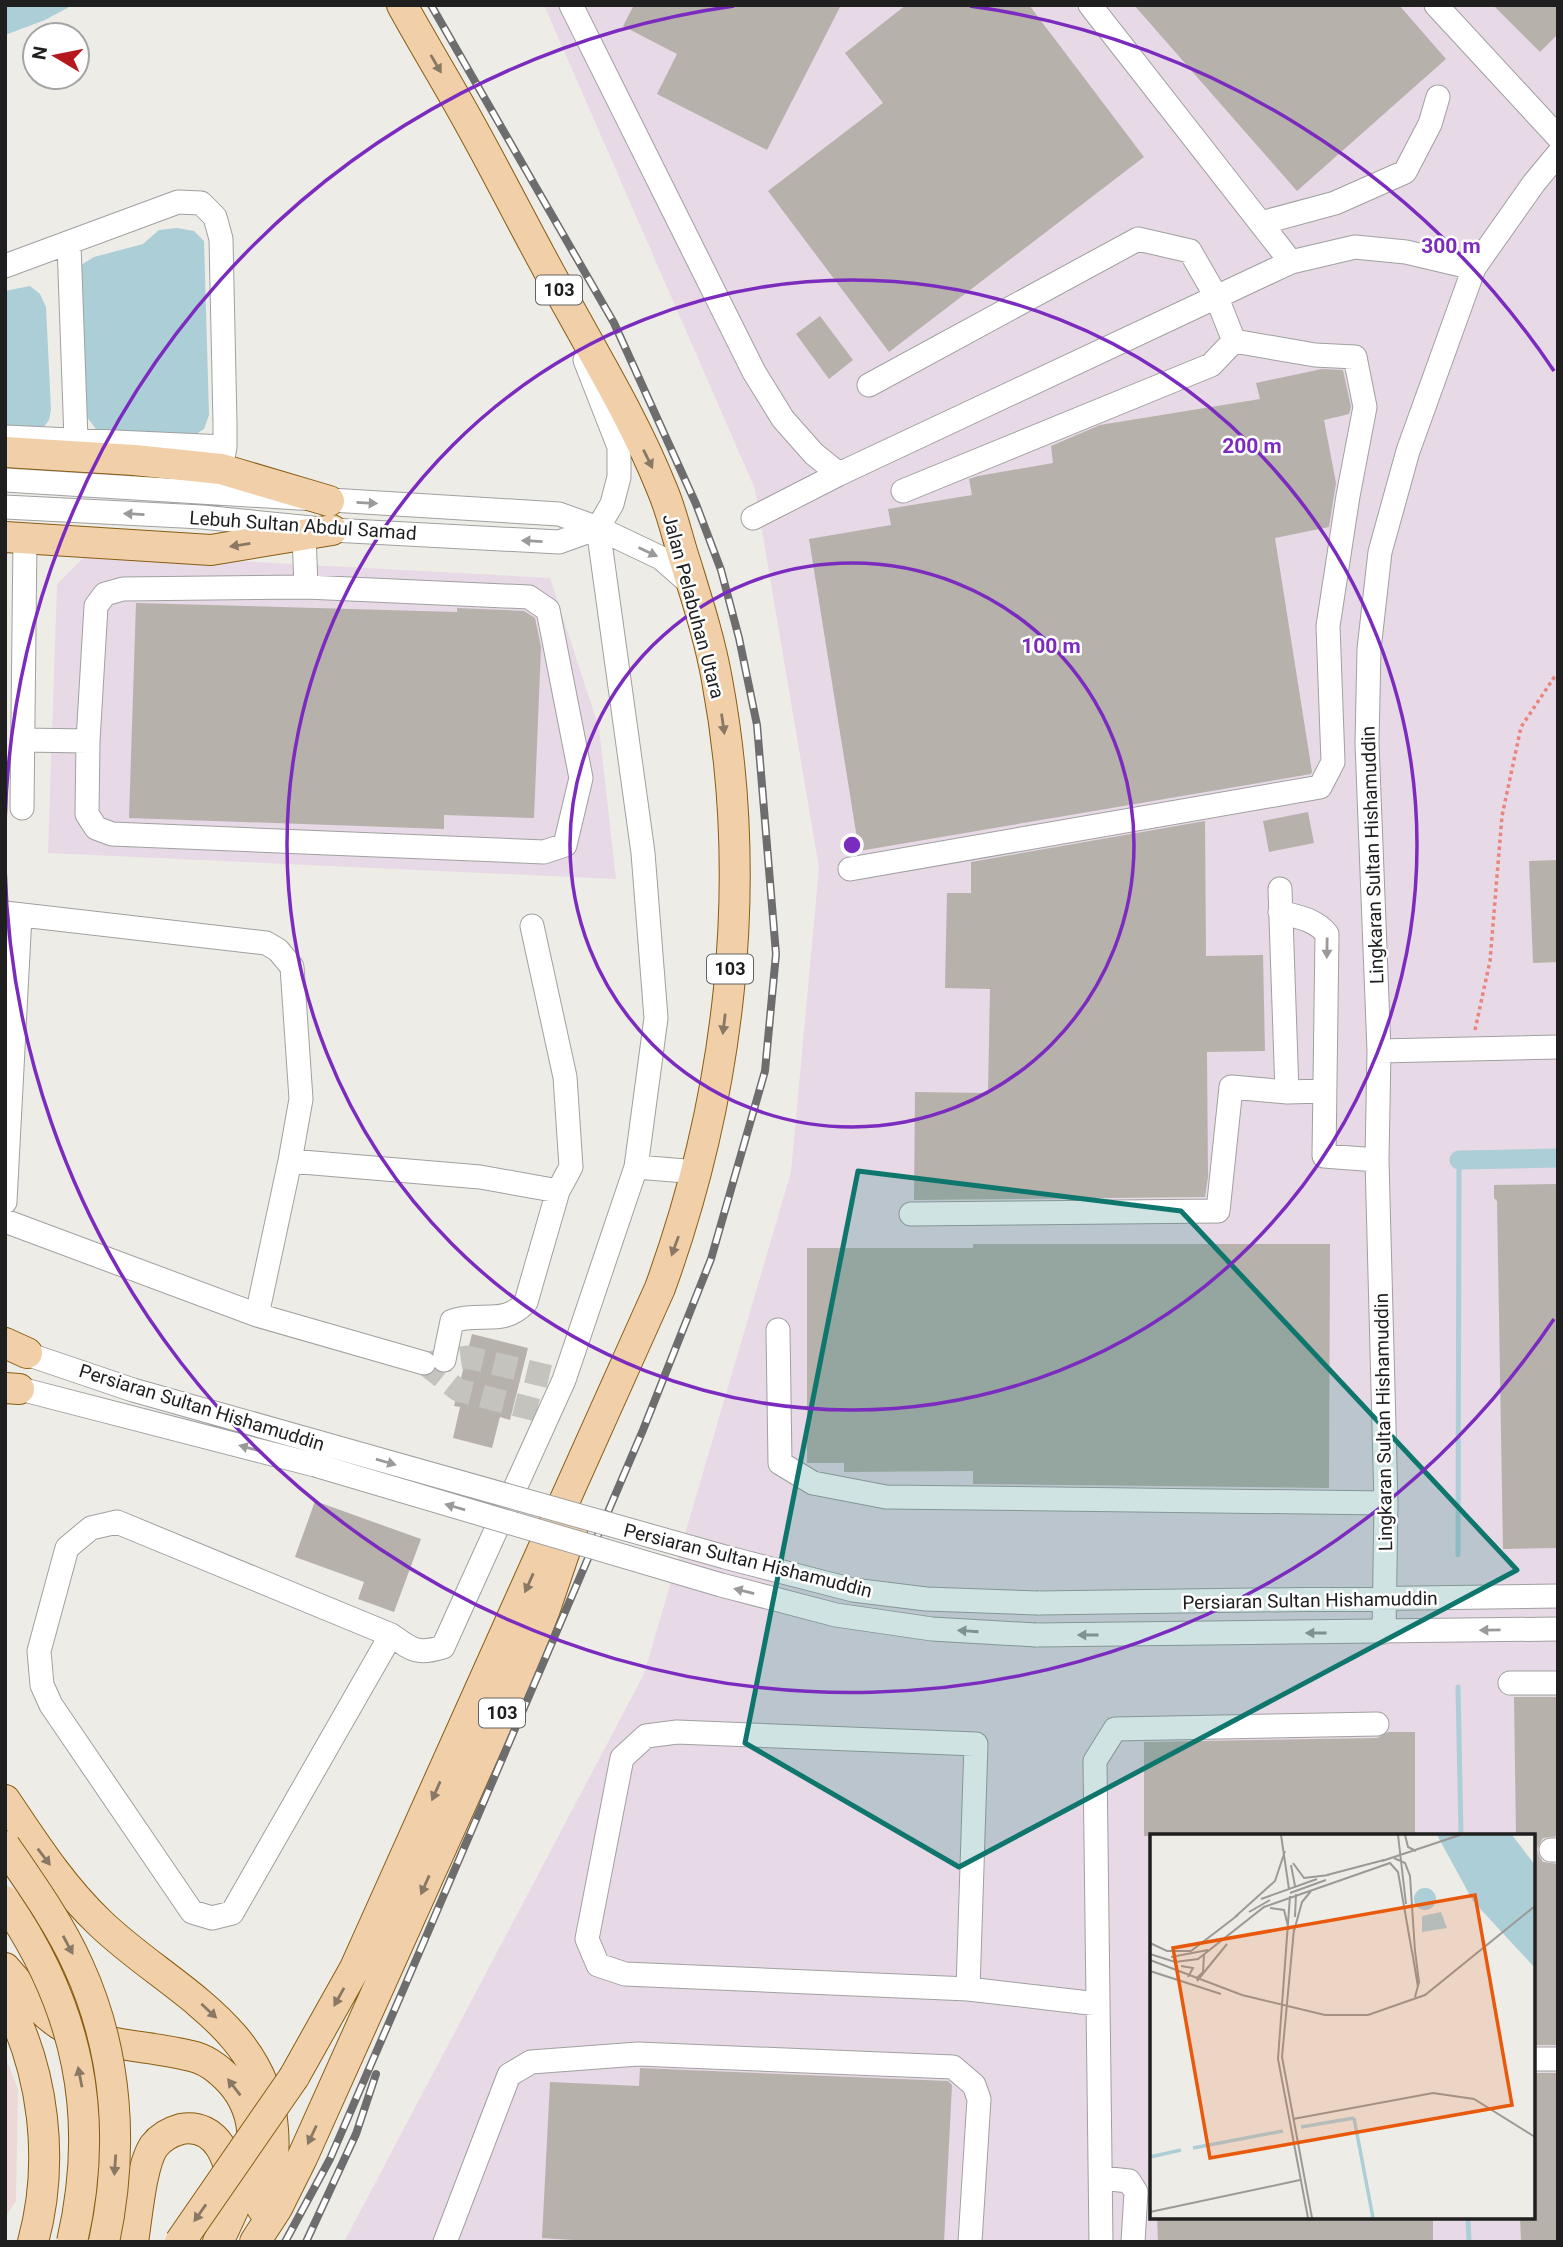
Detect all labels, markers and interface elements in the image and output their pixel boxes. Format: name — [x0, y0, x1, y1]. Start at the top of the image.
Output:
north arrow — [21, 21, 91, 91]
text: N — [27, 45, 52, 62]
one-way arrow — [430, 55, 442, 74]
text: 300 m — [1421, 234, 1481, 258]
road number: 103 — [536, 276, 582, 304]
text: 200 m — [1222, 434, 1282, 458]
one-way arrow — [642, 449, 654, 469]
one-way arrow — [356, 498, 378, 509]
street label: Lebuh Sultan Abdul Samad — [189, 506, 417, 545]
one-way arrow — [122, 508, 144, 519]
street label: Jalan Pelabuhan Utara — [658, 511, 729, 701]
one-way arrow — [521, 535, 543, 546]
one-way arrow — [229, 540, 251, 551]
one-way arrow — [638, 546, 658, 558]
text: 100 m — [1021, 634, 1081, 658]
one-way arrow — [718, 713, 729, 735]
street label: Lingkaran Sultan Hishamuddin — [1357, 726, 1388, 984]
centre of rings — [840, 833, 864, 857]
one-way arrow — [1321, 937, 1333, 959]
road number: 103 — [707, 954, 753, 984]
one-way arrow — [719, 1013, 730, 1035]
one-way arrow — [670, 1235, 681, 1256]
street label: Lingkaran Sultan Hishamuddin — [1370, 1293, 1397, 1551]
street label: Persiaran Sultan Hishamuddin — [76, 1359, 327, 1456]
one-way arrow — [238, 1442, 260, 1453]
one-way arrow — [376, 1457, 397, 1467]
one-way arrow — [445, 1501, 466, 1511]
street label: Persiaran Sultan Hishamuddin — [621, 1518, 875, 1603]
one-way arrow — [523, 1573, 534, 1594]
one-way arrow — [733, 1585, 755, 1596]
street label: Persiaran Sultan Hishamuddin — [1182, 1587, 1438, 1614]
one-way arrow — [956, 1625, 978, 1636]
one-way arrow — [1478, 1625, 1500, 1636]
one-way arrow — [1305, 1627, 1327, 1639]
one-way arrow — [1077, 1629, 1099, 1641]
road number: 103 — [479, 1698, 525, 1728]
one-way arrow — [430, 1781, 442, 1801]
inset map — [1150, 1834, 1535, 2219]
one-way arrow — [36, 1847, 51, 1865]
one-way arrow — [419, 1874, 430, 1895]
one-way arrow — [62, 1935, 74, 1955]
one-way arrow — [333, 1987, 345, 2007]
one-way arrow — [200, 2003, 217, 2019]
one-way arrow — [74, 2066, 85, 2088]
one-way arrow — [227, 2079, 242, 2096]
one-way arrow — [306, 2125, 318, 2145]
one-way arrow — [109, 2154, 120, 2176]
one-way arrow — [193, 2204, 207, 2222]

